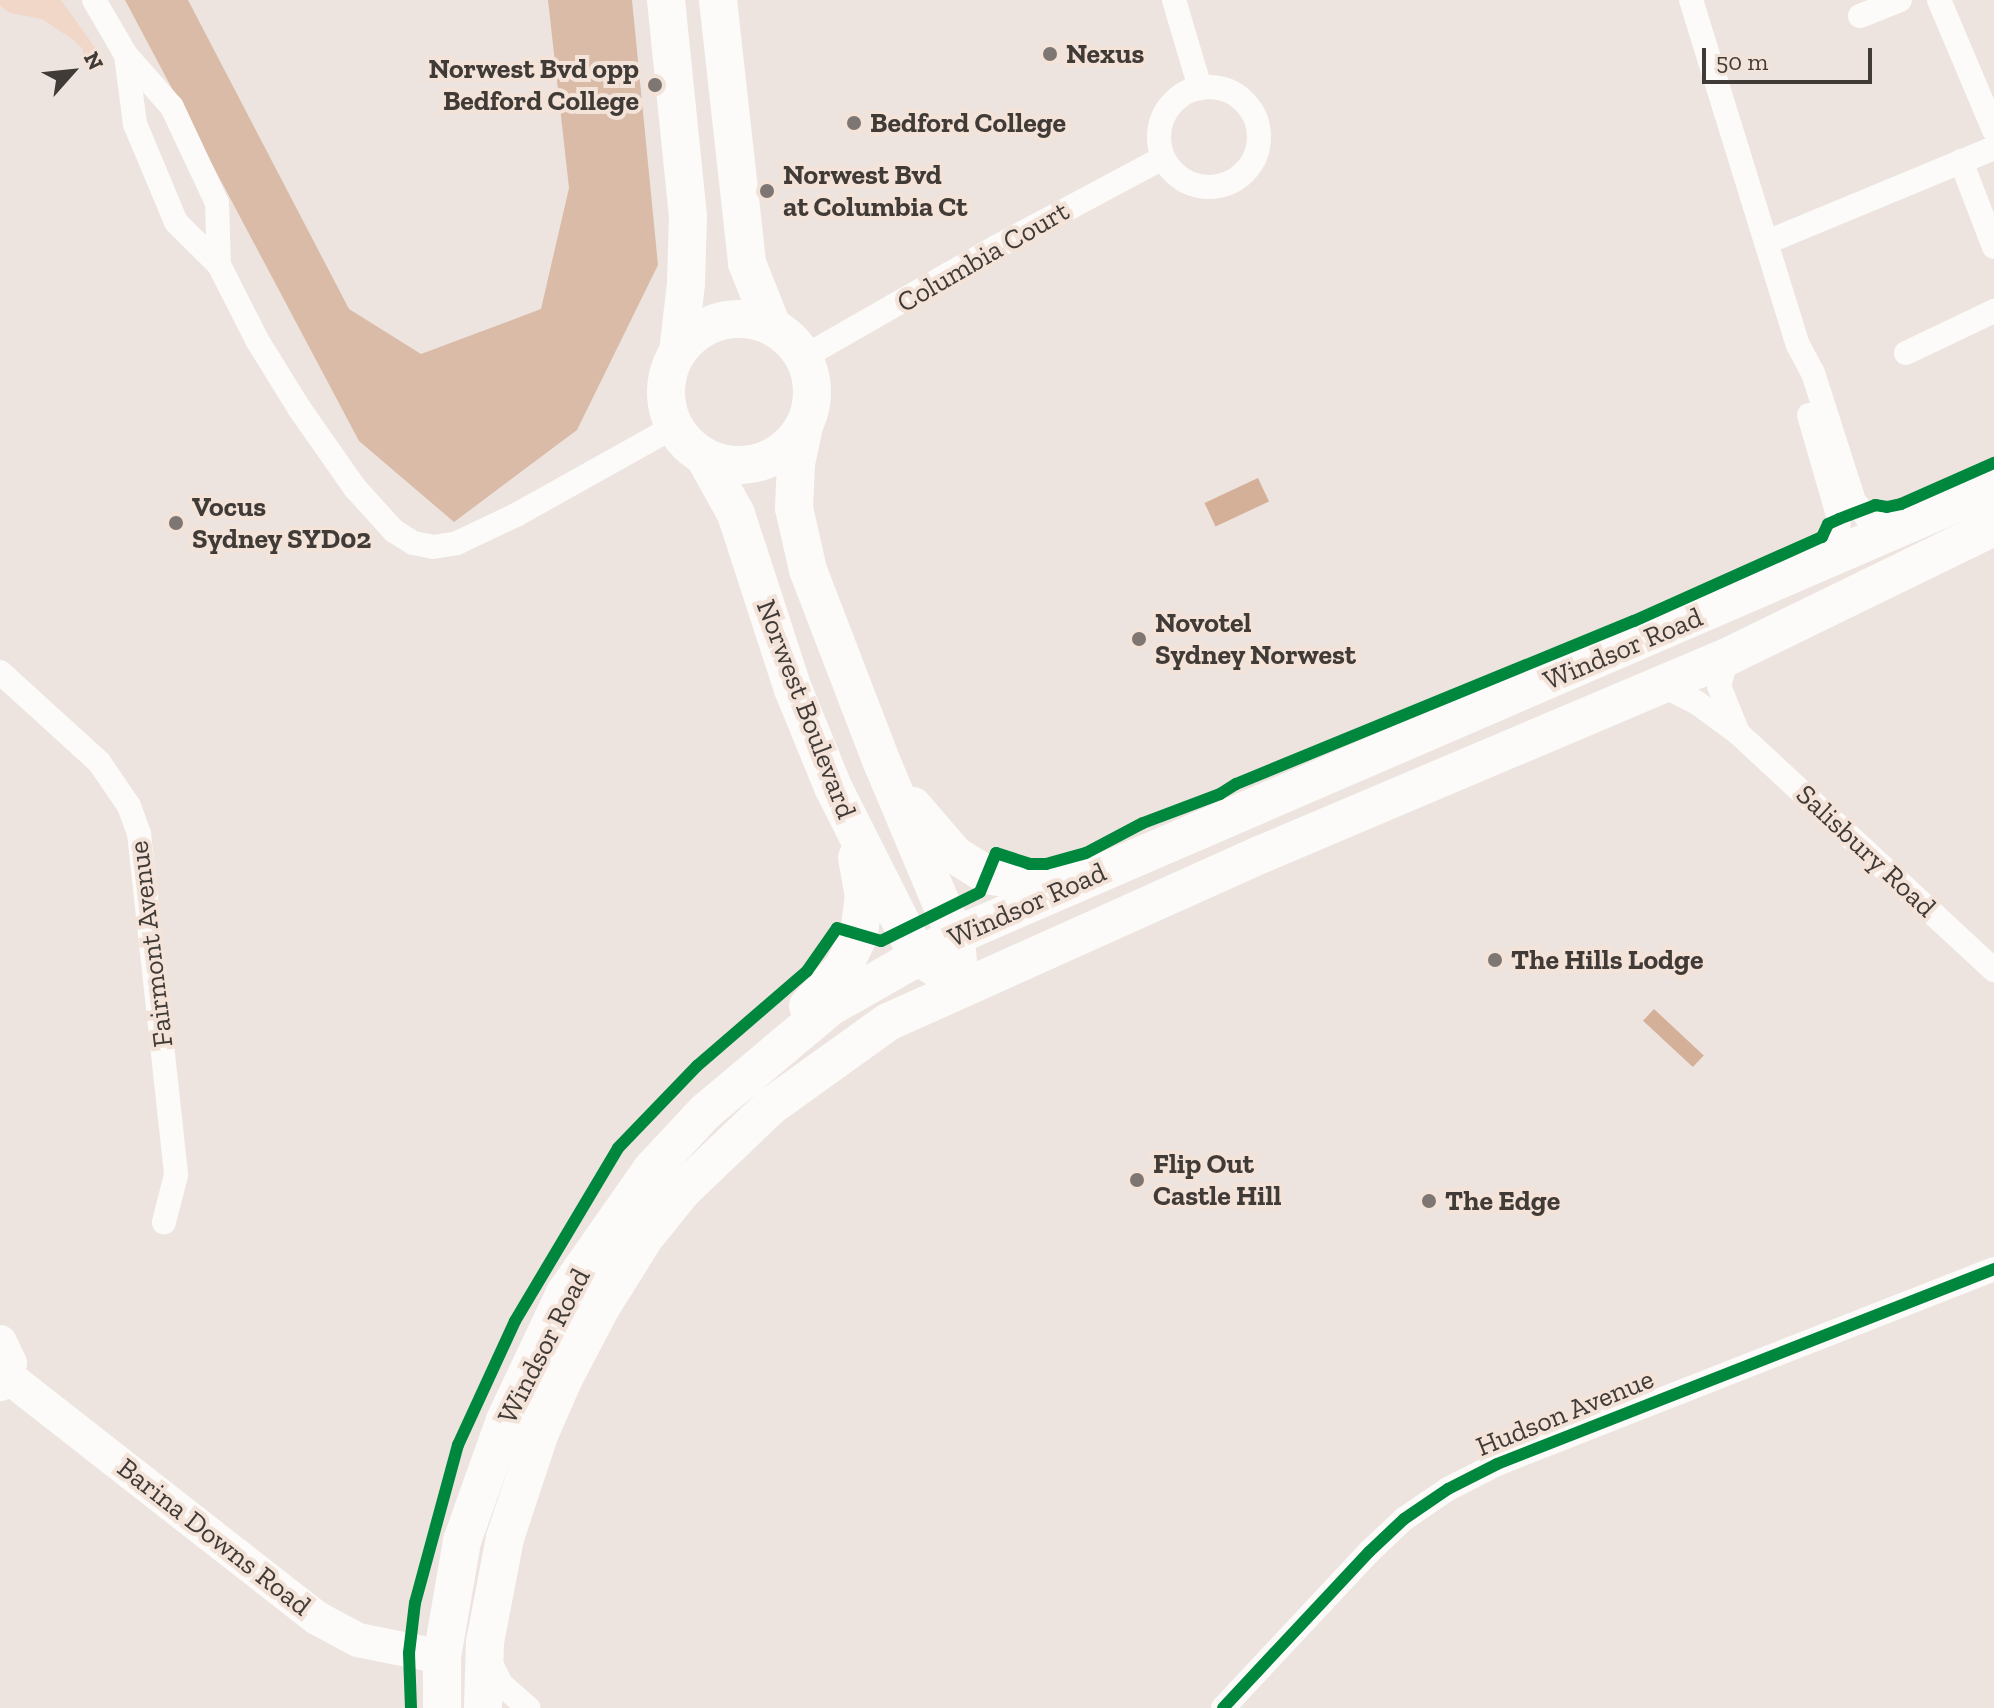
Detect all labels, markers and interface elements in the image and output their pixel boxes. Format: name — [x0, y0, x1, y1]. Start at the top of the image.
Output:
north arrow — [32, 32, 112, 112]
scale bar — [1706, 32, 1876, 82]
place label: Nexus — [1066, 37, 1144, 71]
marker: Nexus — [1041, 45, 1059, 63]
text: N — [78, 47, 110, 74]
text: 50 m — [1716, 47, 1768, 76]
place label: Norwest Bvd opp Bedford College — [428, 52, 639, 118]
marker: Norwest Bvd opp Bedford College — [646, 76, 664, 94]
place label: Bedford College — [870, 106, 1066, 140]
marker: Bedford College — [845, 114, 863, 132]
place label: Norwest Bvd at Columbia Ct — [783, 158, 967, 224]
marker: Norwest Bvd at Columbia Ct — [758, 182, 776, 200]
street label: Columbia Court — [891, 194, 1075, 320]
place label: Vocus Sydney SYD02 — [192, 490, 372, 556]
marker: Vocus Sydney SYD02 — [167, 514, 185, 532]
street label: Norwest Boulevard — [749, 595, 863, 823]
street label: Windsor Road — [1538, 600, 1708, 698]
place label: Novotel Sydney Norwest — [1155, 606, 1357, 672]
marker: Novotel Sydney Norwest — [1130, 630, 1148, 648]
street label: Salisbury Road — [1789, 778, 1943, 924]
street label: Fairmont Avenue — [122, 839, 180, 1049]
street label: Windsor Road — [943, 855, 1111, 955]
place label: The Hills Lodge — [1511, 943, 1703, 977]
marker: The Hills Lodge — [1486, 951, 1504, 969]
place label: Flip Out Castle Hill — [1153, 1147, 1281, 1213]
marker: Flip Out Castle Hill — [1128, 1171, 1146, 1189]
place label: The Edge — [1445, 1184, 1560, 1218]
marker: The Edge — [1420, 1192, 1438, 1210]
street label: Windsor Road — [490, 1263, 598, 1429]
street label: Hudson Avenue — [1471, 1362, 1659, 1464]
street label: Barina Downs Road — [111, 1451, 317, 1623]

